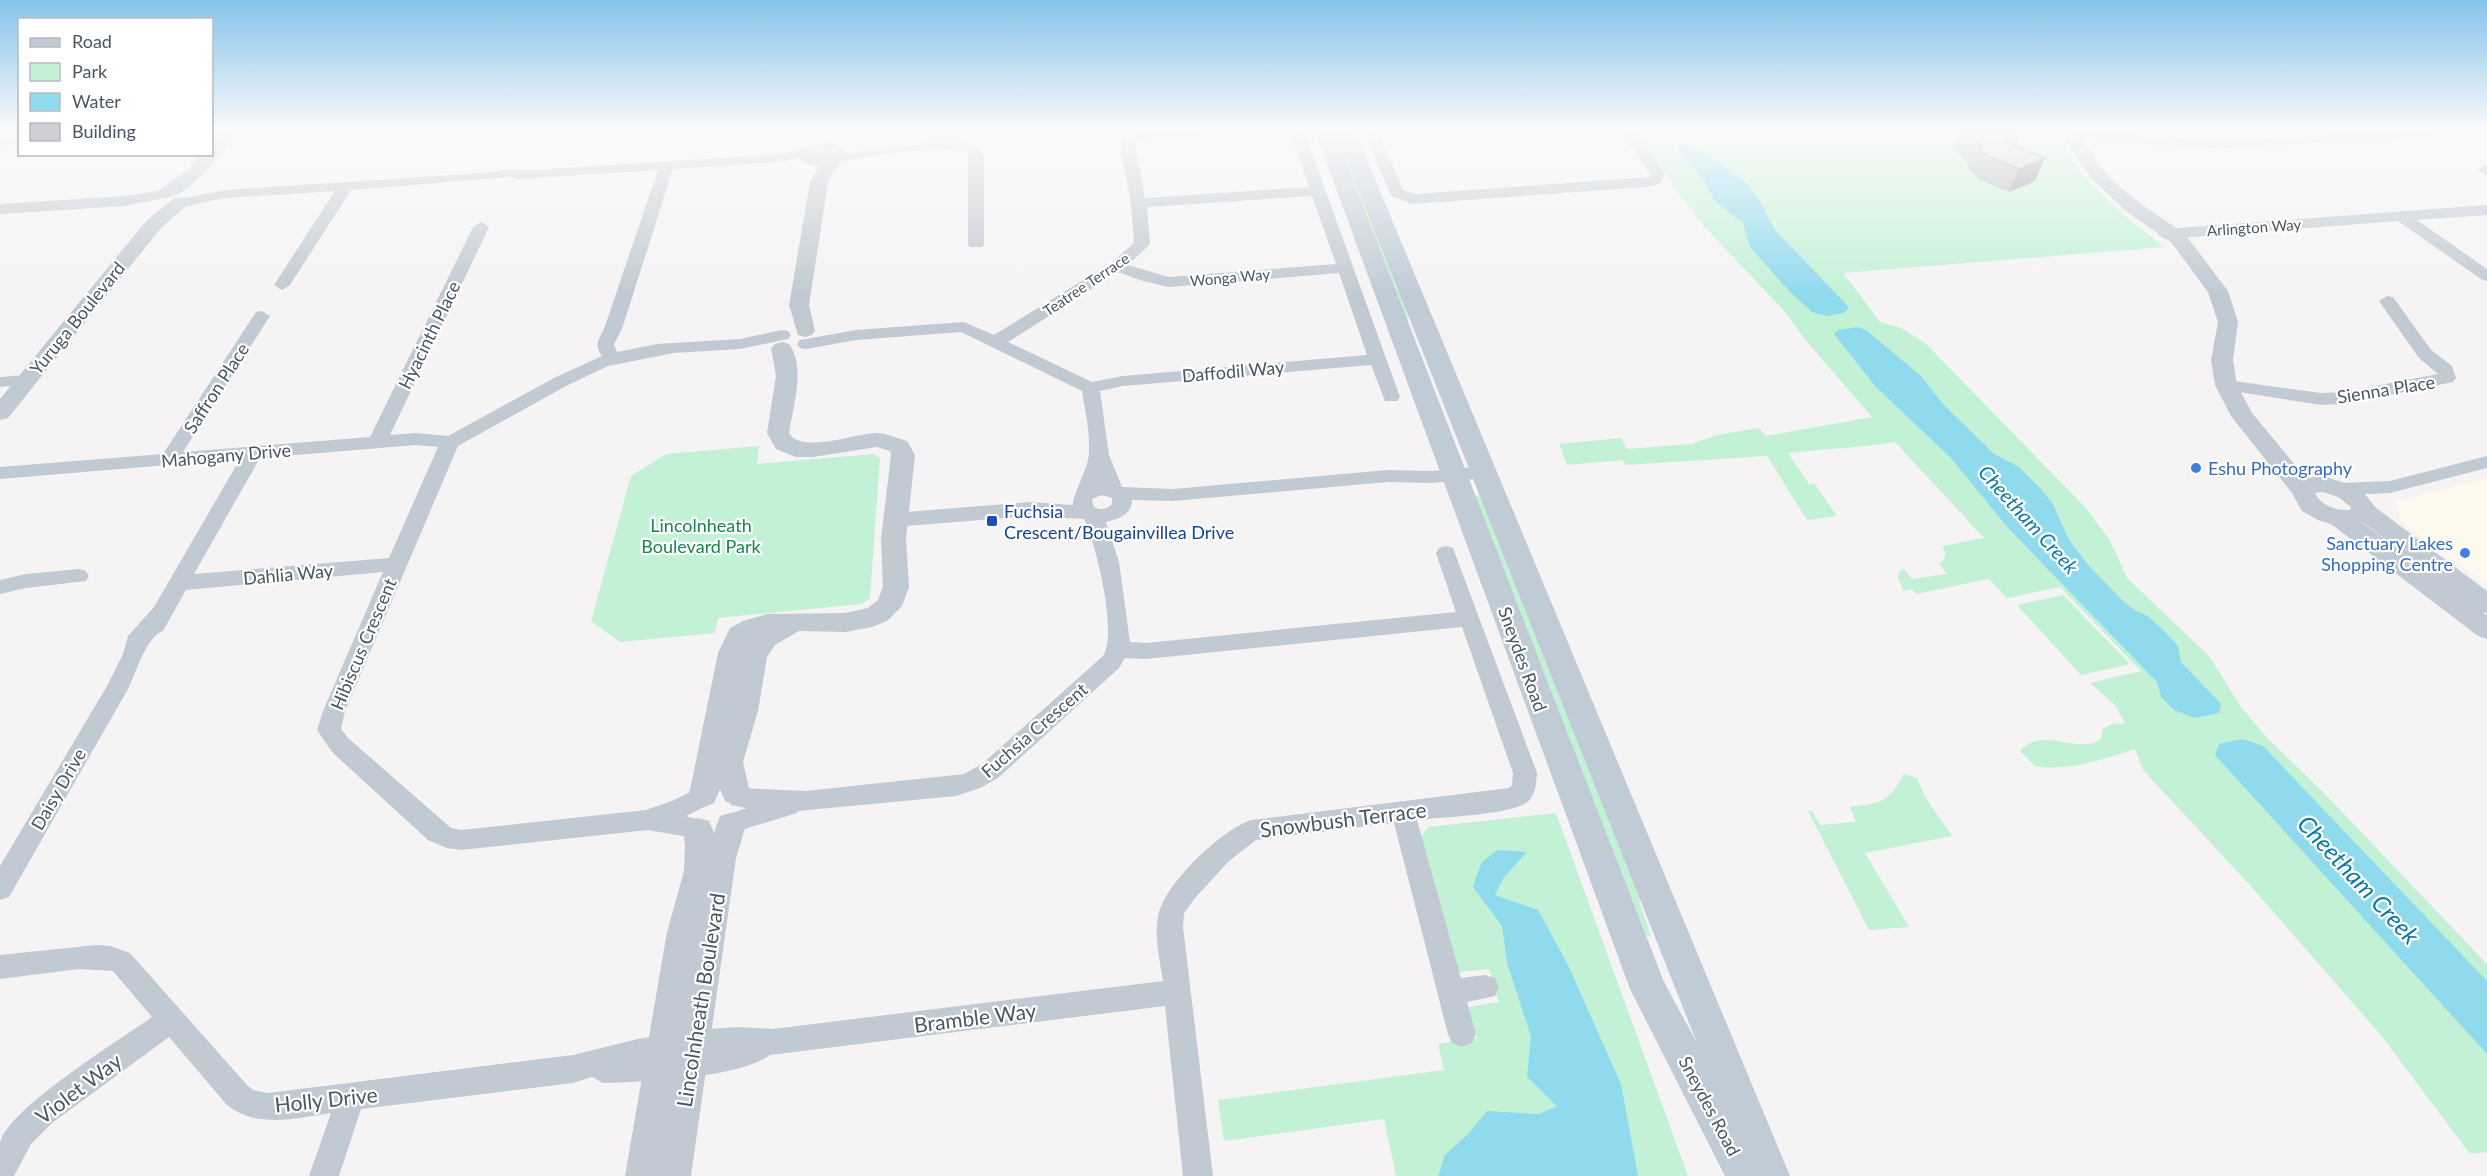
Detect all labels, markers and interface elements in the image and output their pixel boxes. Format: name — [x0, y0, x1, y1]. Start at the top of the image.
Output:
legend — [18, 18, 213, 156]
text: Road — [72, 30, 112, 52]
text: Park — [72, 60, 108, 82]
text: Water — [72, 90, 121, 112]
text: Building — [72, 120, 136, 142]
street label: Arlington Way — [2206, 215, 2302, 239]
street label: Teatree Terrace — [1039, 248, 1133, 319]
street label: Yuruga Boulevard — [25, 257, 129, 379]
street label: Wonga Way — [1189, 265, 1271, 289]
street label: Hyacinth Place — [393, 277, 465, 393]
street label: Saffron Place — [179, 339, 253, 437]
street label: Daffodil Way — [1181, 355, 1286, 386]
street label: Sienna Place — [2335, 370, 2437, 408]
street label: Mahogany Drive — [160, 438, 292, 472]
place label: Eshu Photography — [2208, 457, 2353, 479]
water label: Cheetham Creek — [1974, 460, 2084, 579]
marker: Eshu Photography — [2189, 461, 2203, 475]
place label: Fuchsia Crescent/Bougainvillea Drive — [1004, 500, 1234, 543]
park label: Lincolnheath Boulevard Park — [641, 514, 762, 557]
marker: Fuchsia Crescent/Bougainvillea Drive — [985, 514, 999, 528]
place label: Sanctuary Lakes Shopping Centre — [2321, 532, 2453, 575]
marker: Sanctuary Lakes Shopping Centre — [2458, 546, 2472, 560]
street label: Dahlia Way — [242, 559, 334, 589]
street label: Hibiscus Crescent — [325, 574, 401, 713]
street label: Sneydes Road — [1494, 604, 1552, 714]
street label: Fuchsia Crescent — [976, 678, 1092, 782]
street label: Daisy Drive — [26, 744, 90, 834]
street label: Snowbush Terrace — [1258, 796, 1428, 842]
water label: Cheetham Creek — [2292, 809, 2426, 950]
street label: Lincolnheath Boulevard — [671, 891, 729, 1109]
street label: Bramble Way — [912, 997, 1038, 1037]
street label: Violet Way — [30, 1047, 126, 1128]
street label: Sneydes Road — [1675, 1052, 1745, 1160]
street label: Holly Drive — [273, 1081, 379, 1117]

